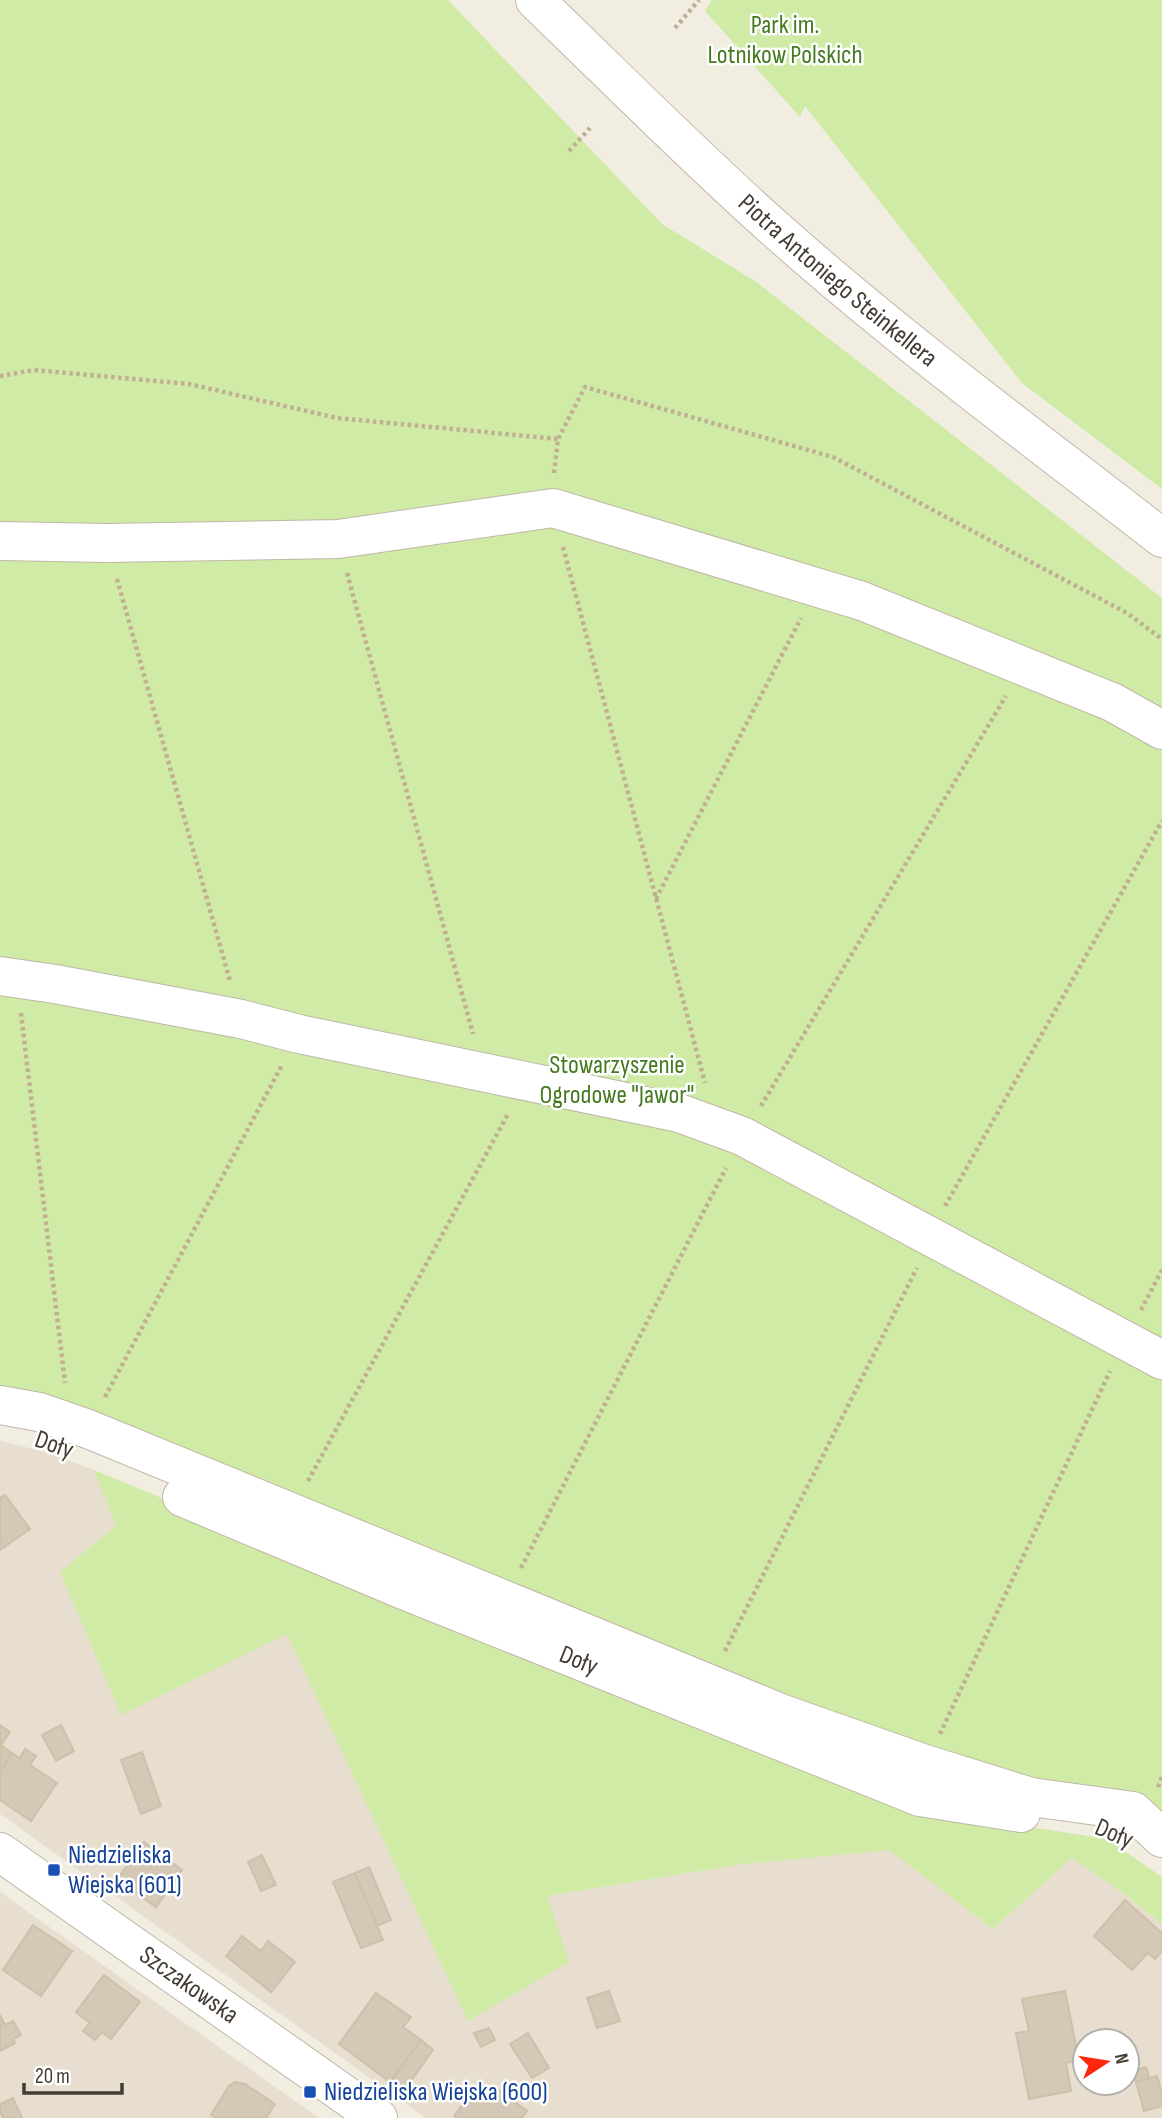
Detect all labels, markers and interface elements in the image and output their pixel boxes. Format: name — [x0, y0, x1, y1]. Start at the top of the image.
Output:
park label: Park im. Lotnikow Polskich — [707, 10, 863, 71]
street label: Piotra Antoniego Steinkellera — [732, 188, 944, 374]
park label: Stowarzyszenie Ogrodowe "Jawor" — [540, 1050, 694, 1111]
street label: Doły — [31, 1424, 77, 1466]
street label: Doły — [555, 1639, 603, 1682]
street label: Doły — [1090, 1812, 1138, 1856]
place label: Niedzieliska Wiejska (601) — [68, 1840, 182, 1901]
marker: Niedzieliska Wiejska (601) — [46, 1862, 62, 1878]
street label: Szczakowska — [133, 1940, 244, 2030]
north arrow — [1071, 2027, 1141, 2097]
text: N — [1109, 2051, 1133, 2066]
scale bar — [24, 2052, 122, 2096]
text: 20 m — [35, 2064, 70, 2089]
place label: Niedzieliska Wiejska (600) — [324, 2077, 548, 2108]
marker: Niedzieliska Wiejska (600) — [302, 2084, 318, 2100]

